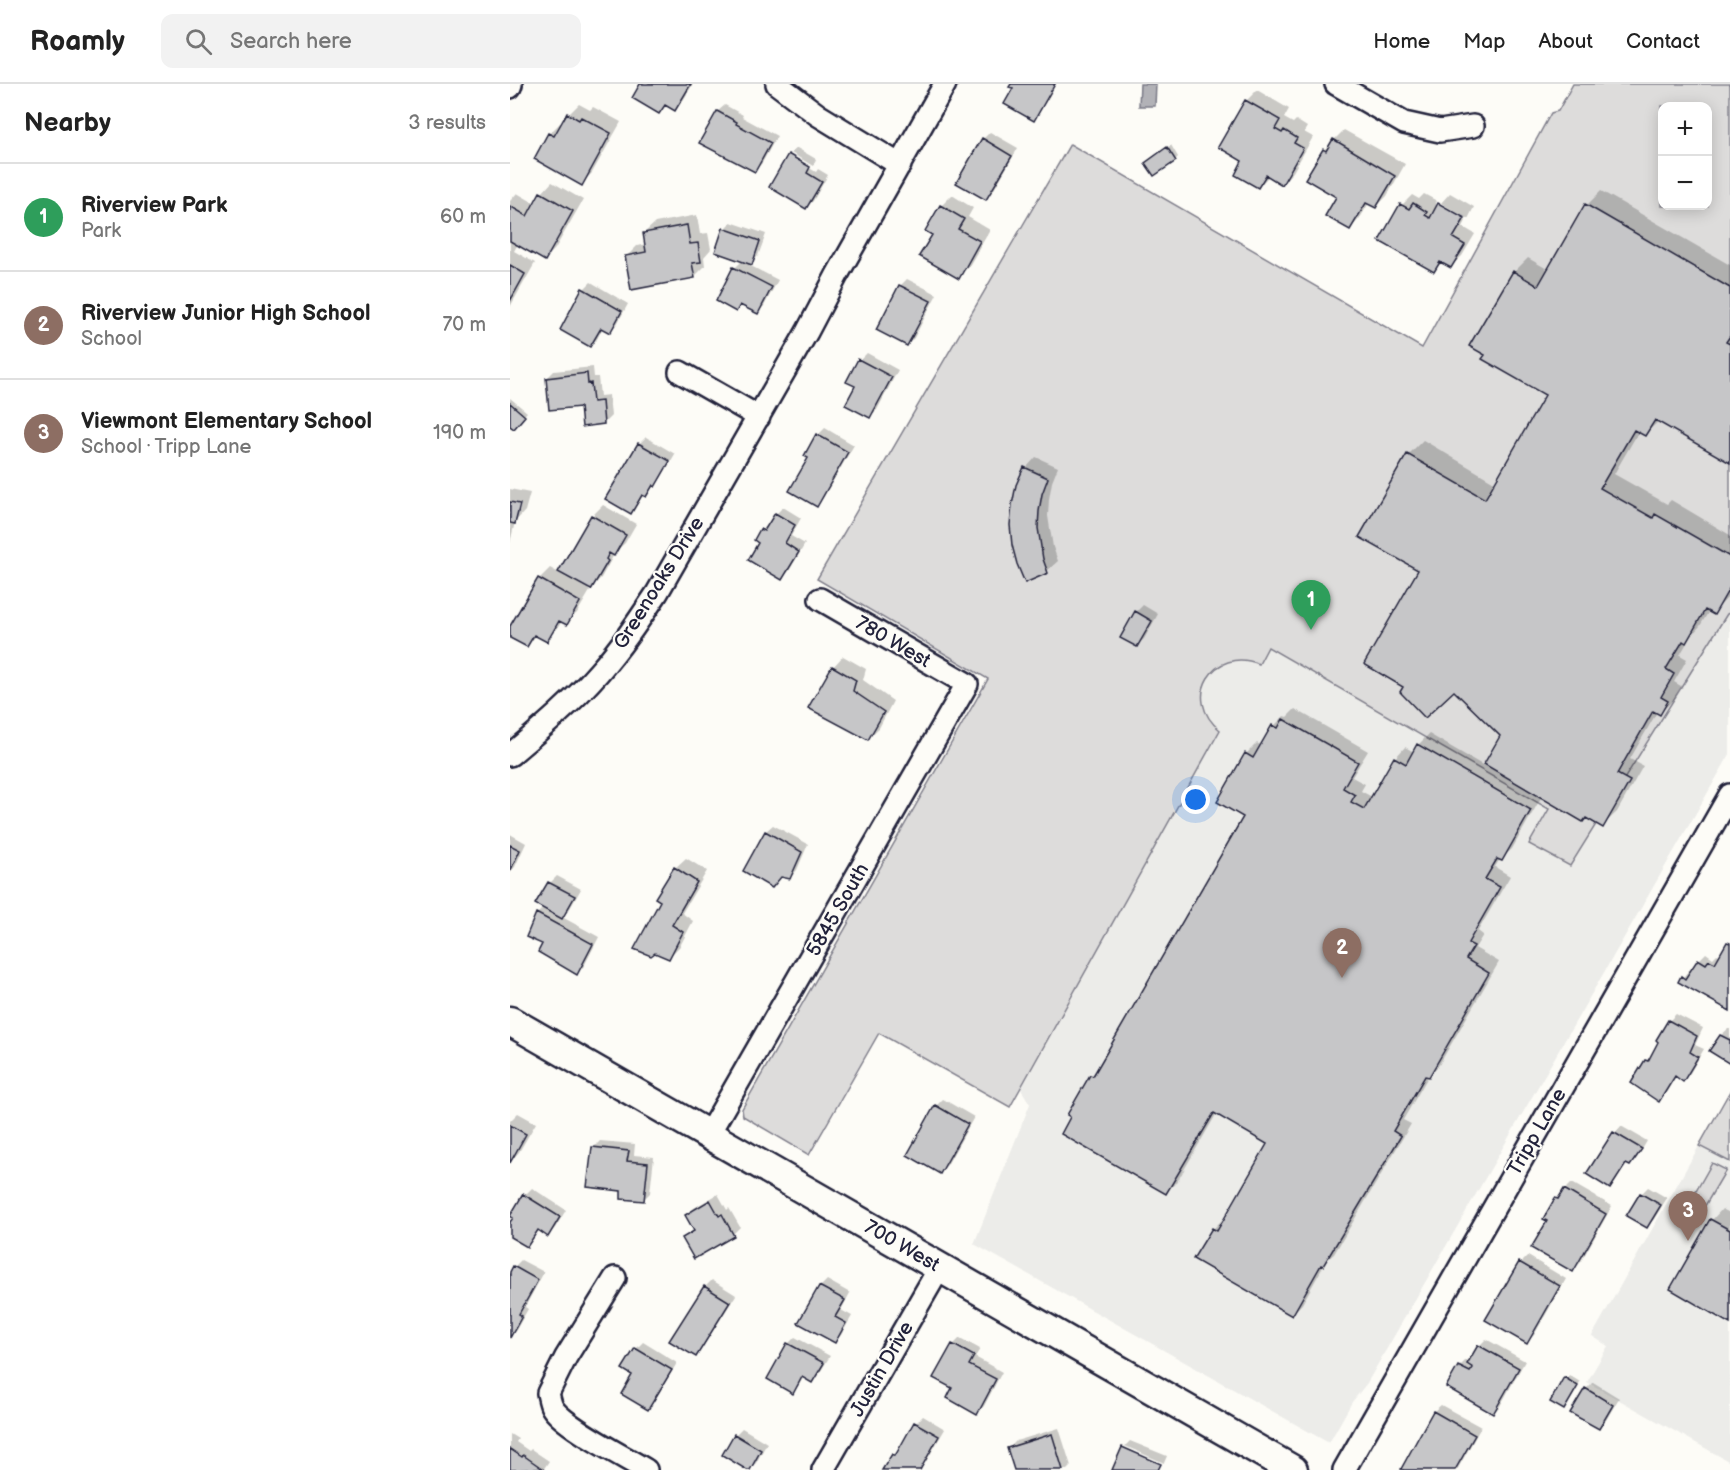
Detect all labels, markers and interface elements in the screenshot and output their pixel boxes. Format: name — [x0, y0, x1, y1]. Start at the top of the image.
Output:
search box — [161, 14, 581, 68]
text: Roamly — [30, 25, 125, 58]
icon: search — [182, 25, 215, 58]
text: Search here — [230, 28, 352, 55]
text: Home — [1373, 29, 1430, 54]
text: Map — [1463, 29, 1505, 54]
text: About — [1538, 29, 1593, 54]
text: Contact — [1626, 29, 1700, 54]
map controls — [1658, 102, 1712, 210]
button: + — [1658, 102, 1712, 156]
text: Nearby — [24, 108, 111, 139]
text: 3 results — [408, 111, 486, 135]
button: − — [1658, 156, 1712, 210]
text: Riverview Park — [81, 192, 227, 219]
text: 1 — [39, 205, 48, 229]
text: 60 m — [440, 205, 486, 229]
text: Park — [81, 219, 121, 243]
text: Riverview Junior High School — [81, 300, 370, 327]
text: 2 — [38, 313, 49, 337]
text: 70 m — [442, 313, 486, 337]
text: School — [81, 327, 142, 351]
text: Viewmont Elementary School — [81, 408, 372, 435]
text: 3 — [38, 421, 49, 445]
text: 190 m — [433, 421, 486, 445]
text: School · Tripp Lane — [81, 435, 251, 459]
street label: Greenoaks Drive — [609, 512, 709, 654]
pin: 1 — [1292, 580, 1330, 630]
street label: 780 West — [851, 611, 935, 673]
your location — [1181, 785, 1210, 814]
street label: 5845 South — [802, 859, 874, 961]
pin: 2 — [1322, 928, 1362, 978]
street label: Tripp Lane — [1502, 1084, 1572, 1180]
pin: 3 — [1668, 1192, 1708, 1241]
street label: 700 West — [860, 1215, 944, 1277]
street label: Justin Drive — [845, 1317, 919, 1421]

